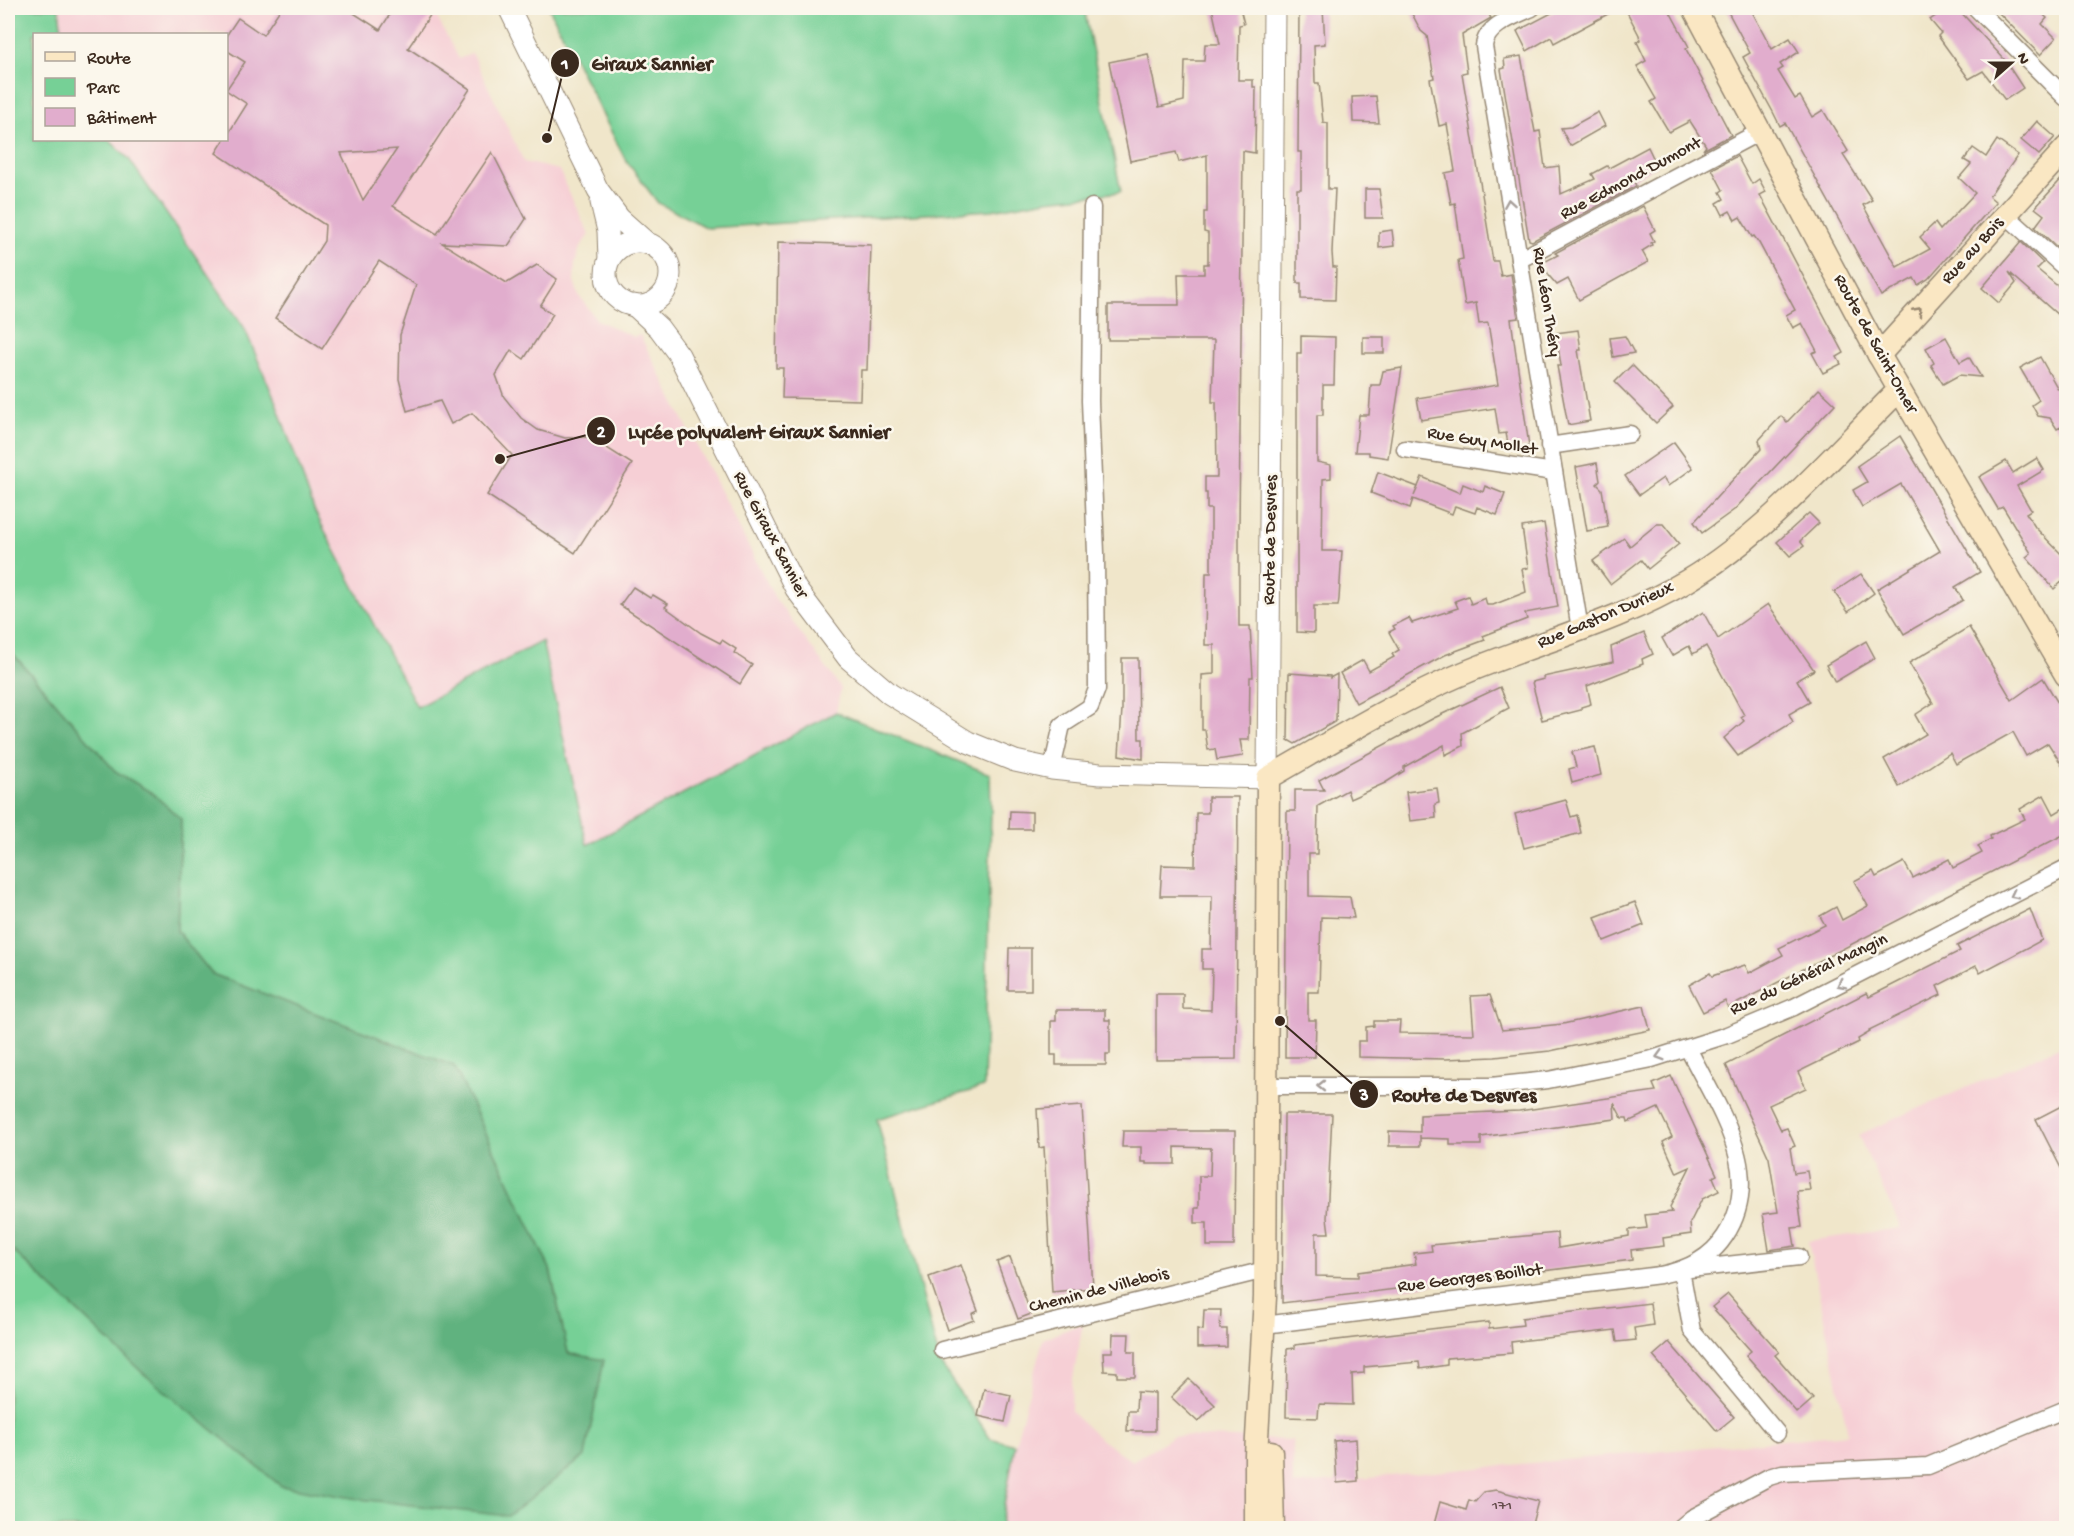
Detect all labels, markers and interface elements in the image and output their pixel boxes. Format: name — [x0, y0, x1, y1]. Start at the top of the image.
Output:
legend — [33, 33, 228, 141]
north arrow — [1981, 33, 2041, 93]
callout: Giraux Sannier — [550, 44, 725, 82]
text: Route — [87, 49, 132, 70]
text: N — [2011, 51, 2033, 68]
text: 1 — [560, 55, 569, 76]
text: Giraux Sannier — [592, 55, 714, 78]
text: Parc — [86, 79, 120, 100]
text: Bâtiment — [86, 109, 157, 130]
street label: Rue Edmond Dumont — [1557, 132, 1707, 225]
one-way arrow — [1504, 198, 1516, 207]
street label: Rue au Bois — [1937, 212, 2010, 289]
street label: Rue Léon Théry — [1527, 246, 1565, 358]
street label: Route de Saint-Omer — [1828, 271, 1923, 418]
one-way arrow — [1911, 308, 1922, 318]
callout: Lycée polyvalent Giraux Sannier — [586, 412, 902, 450]
text: 2 — [597, 423, 606, 444]
text: Lycée polyvalent Giraux Sannier — [628, 423, 892, 446]
street label: Rue Guy Mollet — [1426, 423, 1540, 461]
street label: Rue Giraux Sannier — [728, 468, 813, 603]
street label: Route de Desvres — [1259, 473, 1283, 605]
street label: Rue Gaston Durieux — [1534, 577, 1678, 654]
one-way arrow — [2010, 888, 2021, 899]
street label: Rue du Général Mangin — [1727, 929, 1892, 1021]
one-way arrow — [1837, 977, 1847, 988]
one-way arrow — [1656, 1049, 1666, 1061]
callout: Route de Desvres — [1349, 1075, 1548, 1113]
one-way arrow — [1317, 1080, 1326, 1093]
text: 3 — [1358, 1086, 1369, 1107]
text: Route de Desvres — [1391, 1086, 1538, 1109]
street label: Rue Georges Boillot — [1397, 1260, 1545, 1298]
street label: Chemin de Villebois — [1027, 1263, 1172, 1318]
house number: 171 — [1491, 1497, 1512, 1515]

